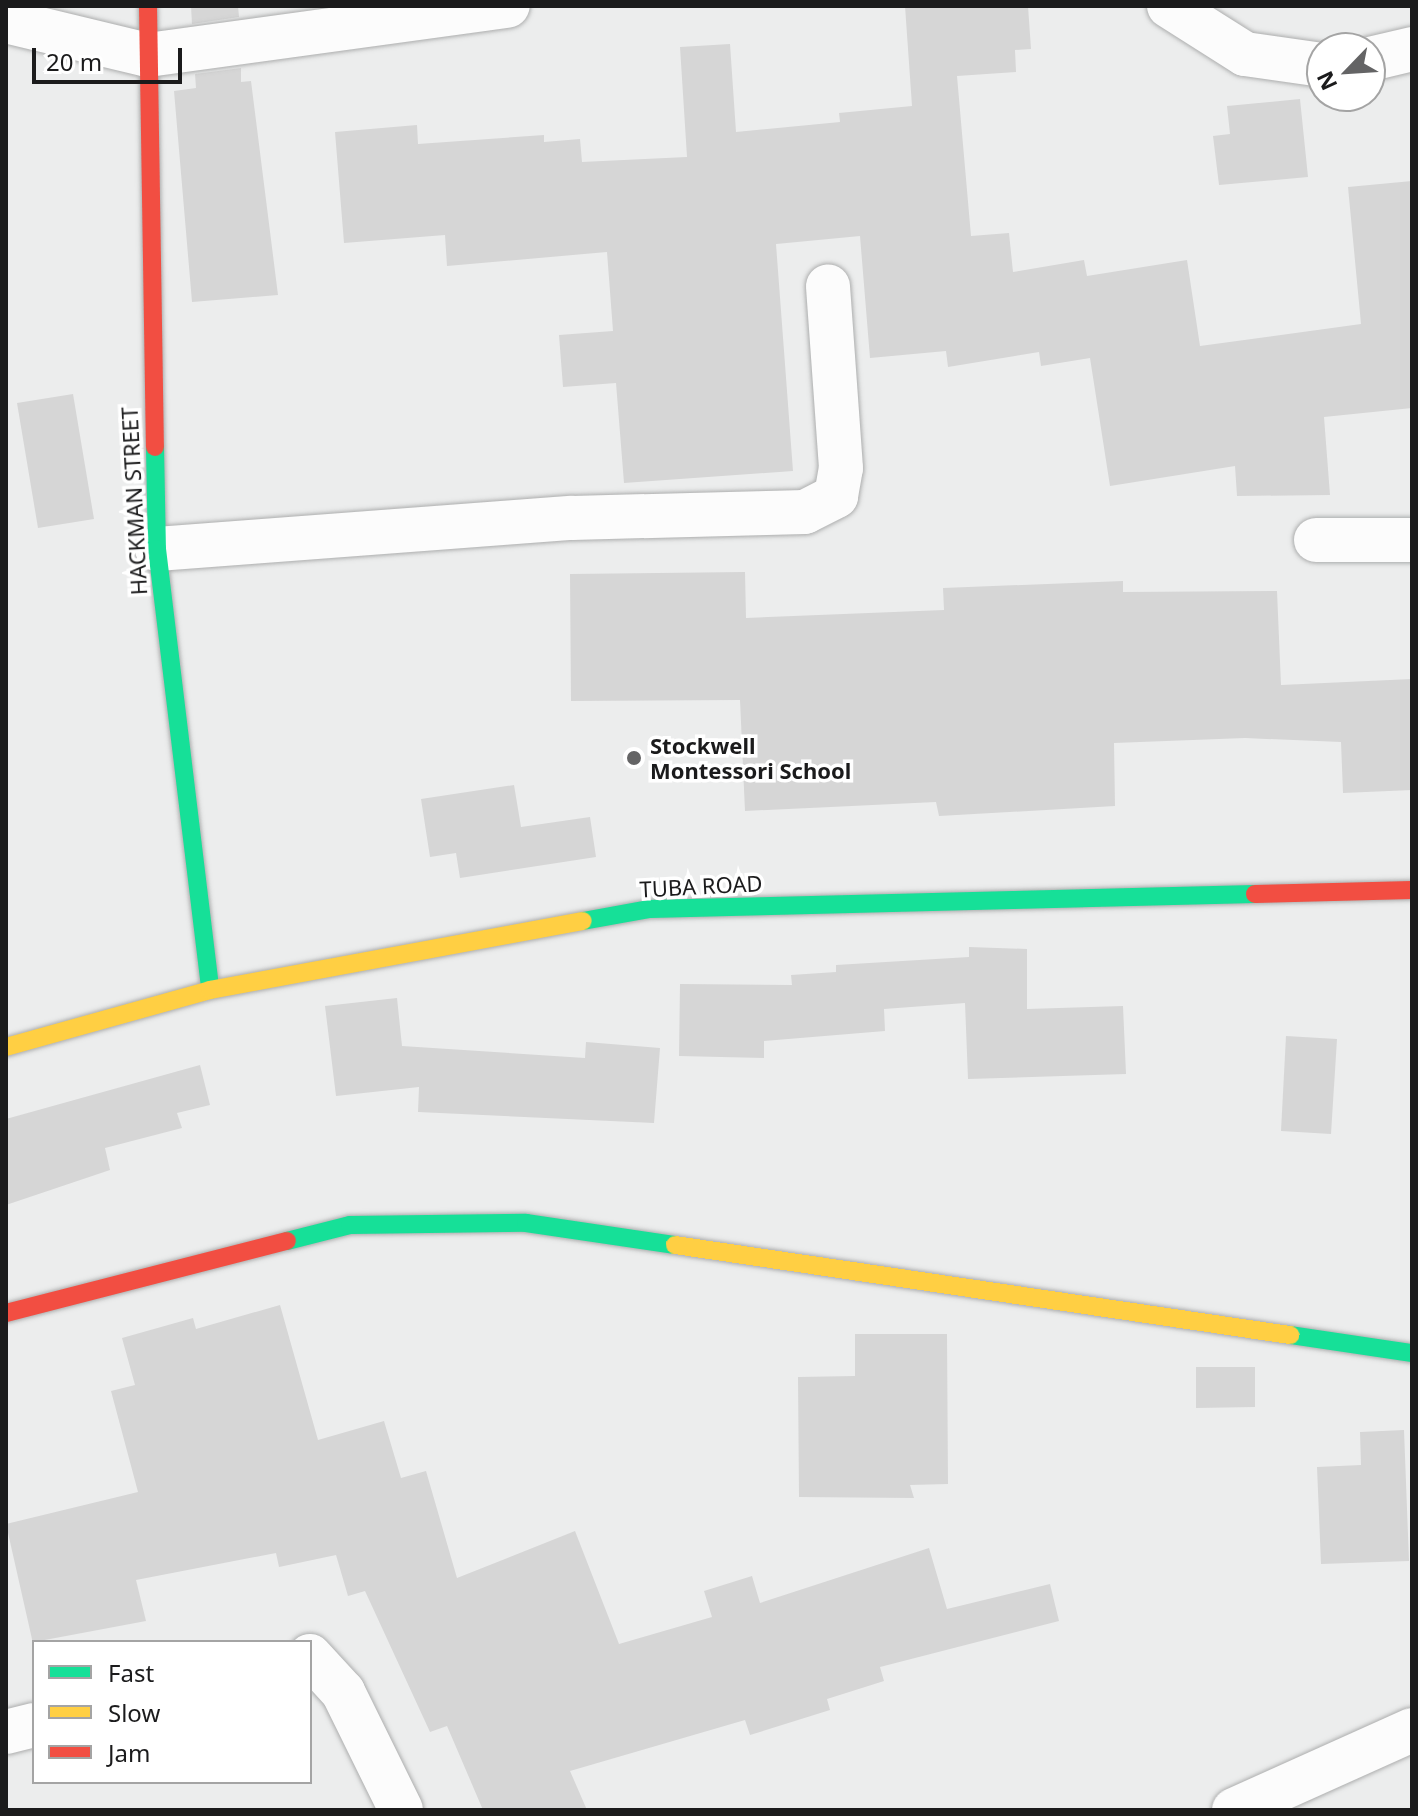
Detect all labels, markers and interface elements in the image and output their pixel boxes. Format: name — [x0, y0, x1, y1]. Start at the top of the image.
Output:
scale bar — [36, 32, 186, 82]
north arrow — [1306, 32, 1386, 112]
text: 20 m — [46, 45, 102, 78]
text: N — [1309, 67, 1343, 96]
street label: HACKMAN STREET — [116, 406, 152, 596]
place label: Stockwell Montessori School — [650, 732, 851, 784]
marker: Stockwell Montessori School — [625, 749, 643, 767]
street label: TUBA ROAD — [639, 870, 763, 902]
legend — [32, 1640, 312, 1784]
text: Fast — [108, 1656, 154, 1689]
text: Slow — [108, 1696, 160, 1729]
text: Jam — [108, 1736, 150, 1769]

